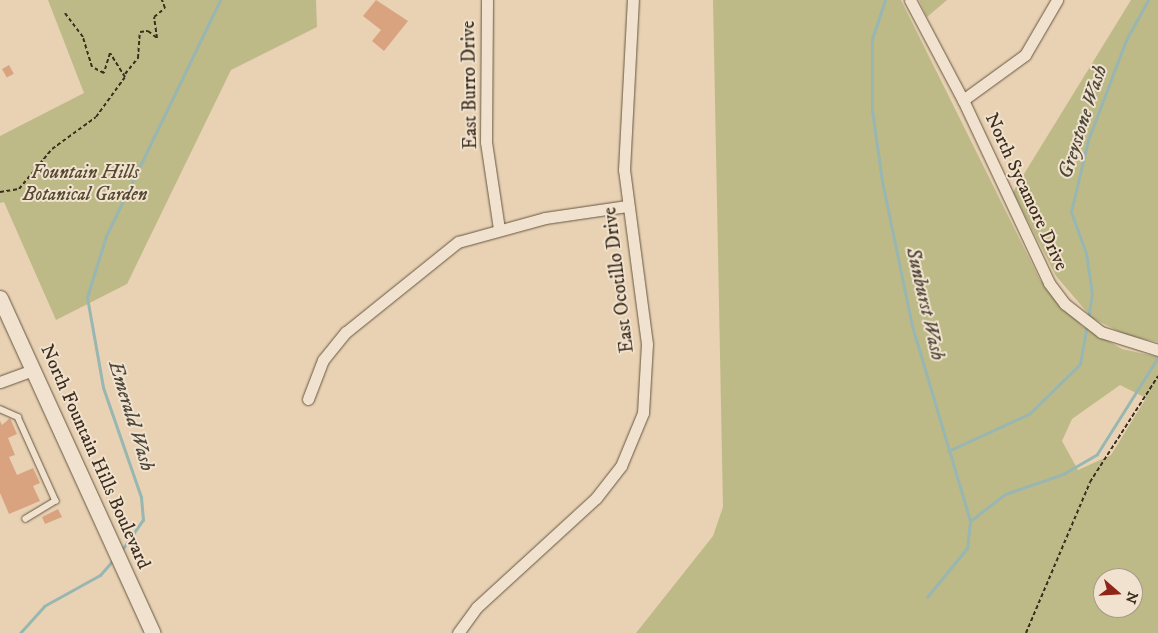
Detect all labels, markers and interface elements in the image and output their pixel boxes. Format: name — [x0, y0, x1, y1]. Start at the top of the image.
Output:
street label: East Burro Drive — [457, 20, 483, 150]
water label: Greystone Wash — [1053, 62, 1113, 182]
street label: North Sycamore Drive — [979, 110, 1073, 274]
park label: Fountain Hills Botanical Garden — [23, 162, 147, 206]
street label: East Ocotillo Drive — [599, 206, 639, 354]
water label: Sunburst Wash — [900, 245, 950, 363]
street label: North Fountain Hills Boulevard — [35, 341, 155, 573]
water label: Emerald Wash — [103, 358, 159, 474]
north arrow — [1093, 568, 1143, 618]
text: N — [1121, 589, 1142, 606]

